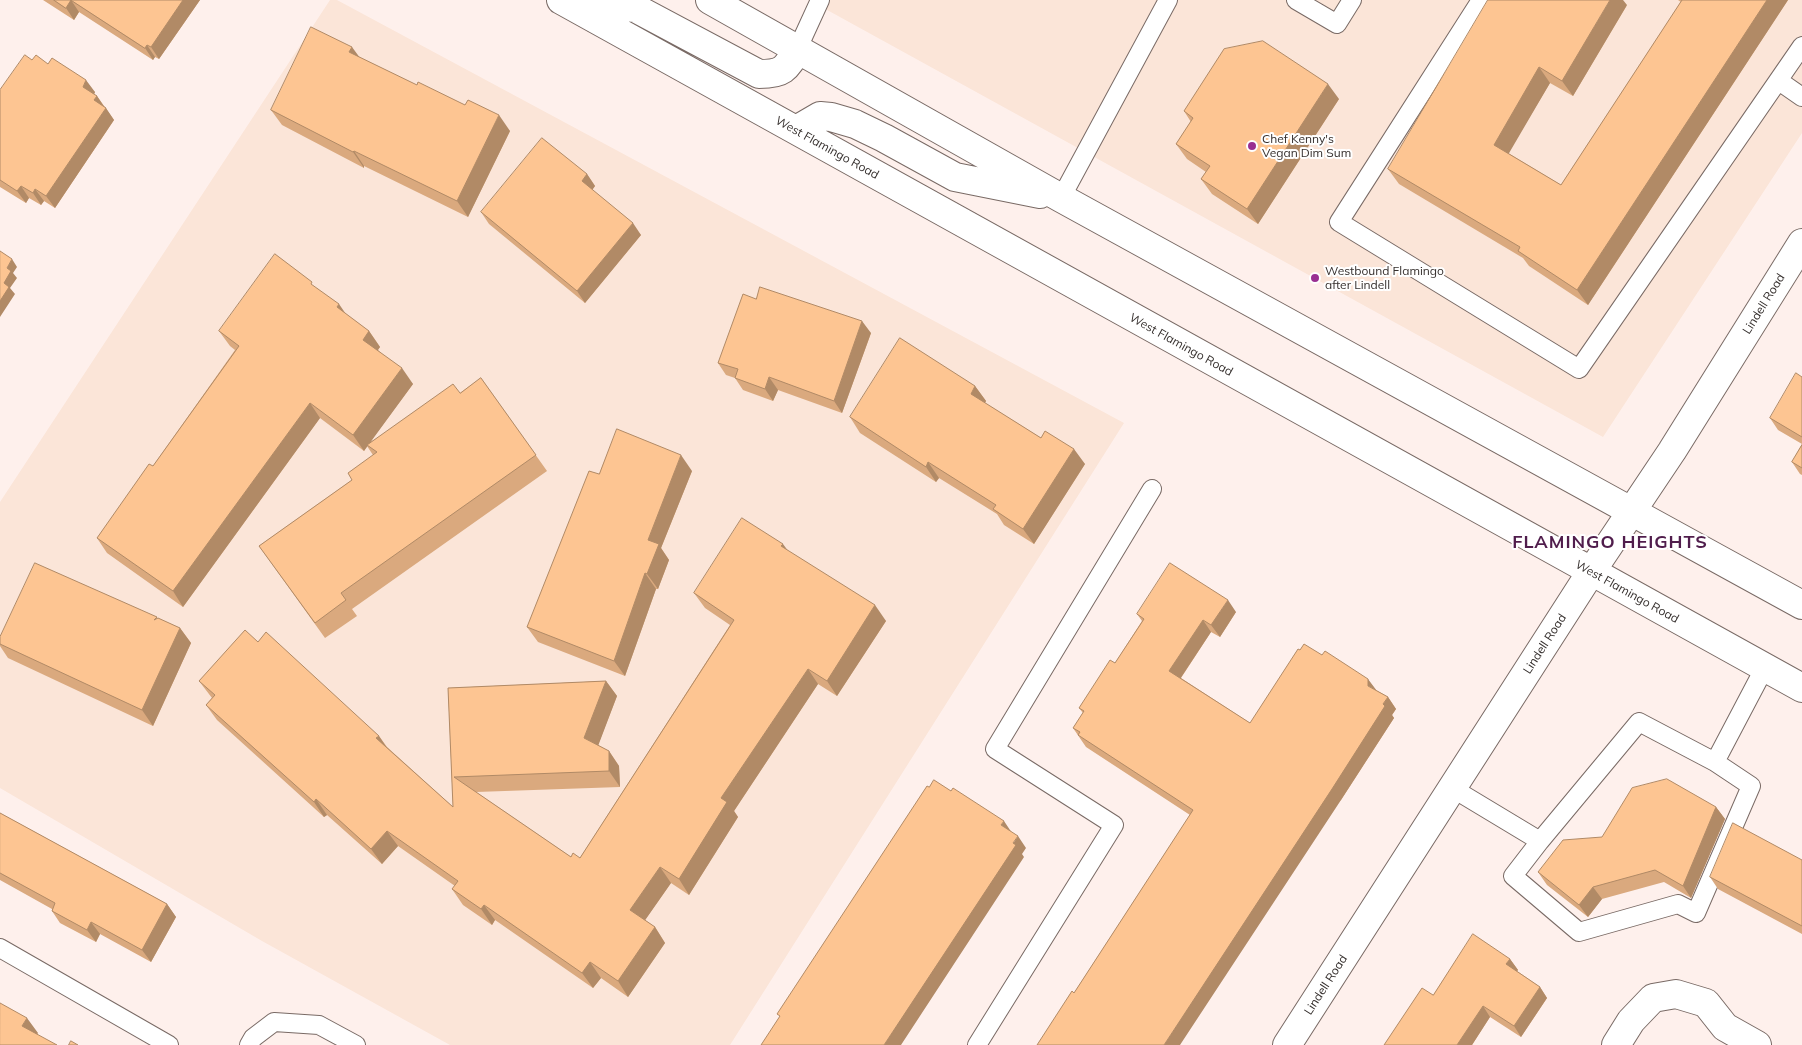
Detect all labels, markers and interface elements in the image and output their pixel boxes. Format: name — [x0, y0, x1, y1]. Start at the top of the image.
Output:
street label: West Flamingo Road — [773, 114, 881, 182]
place label: Chef Kenny's Vegan Dim Sum — [1262, 132, 1351, 160]
marker: Chef Kenny's Vegan Dim Sum — [1246, 140, 1258, 152]
place label: Westbound Flamingo after Lindell — [1325, 264, 1444, 292]
street label: Lindell Road — [1740, 271, 1788, 337]
marker: Westbound Flamingo after Lindell — [1309, 272, 1321, 284]
street label: West Flamingo Road — [1127, 311, 1235, 379]
district label: FLAMINGO HEIGHTS — [1510, 532, 1710, 554]
street label: West Flamingo Road — [1573, 558, 1681, 626]
street label: Lindell Road — [1520, 611, 1570, 677]
street label: Lindell Road — [1301, 952, 1351, 1018]

